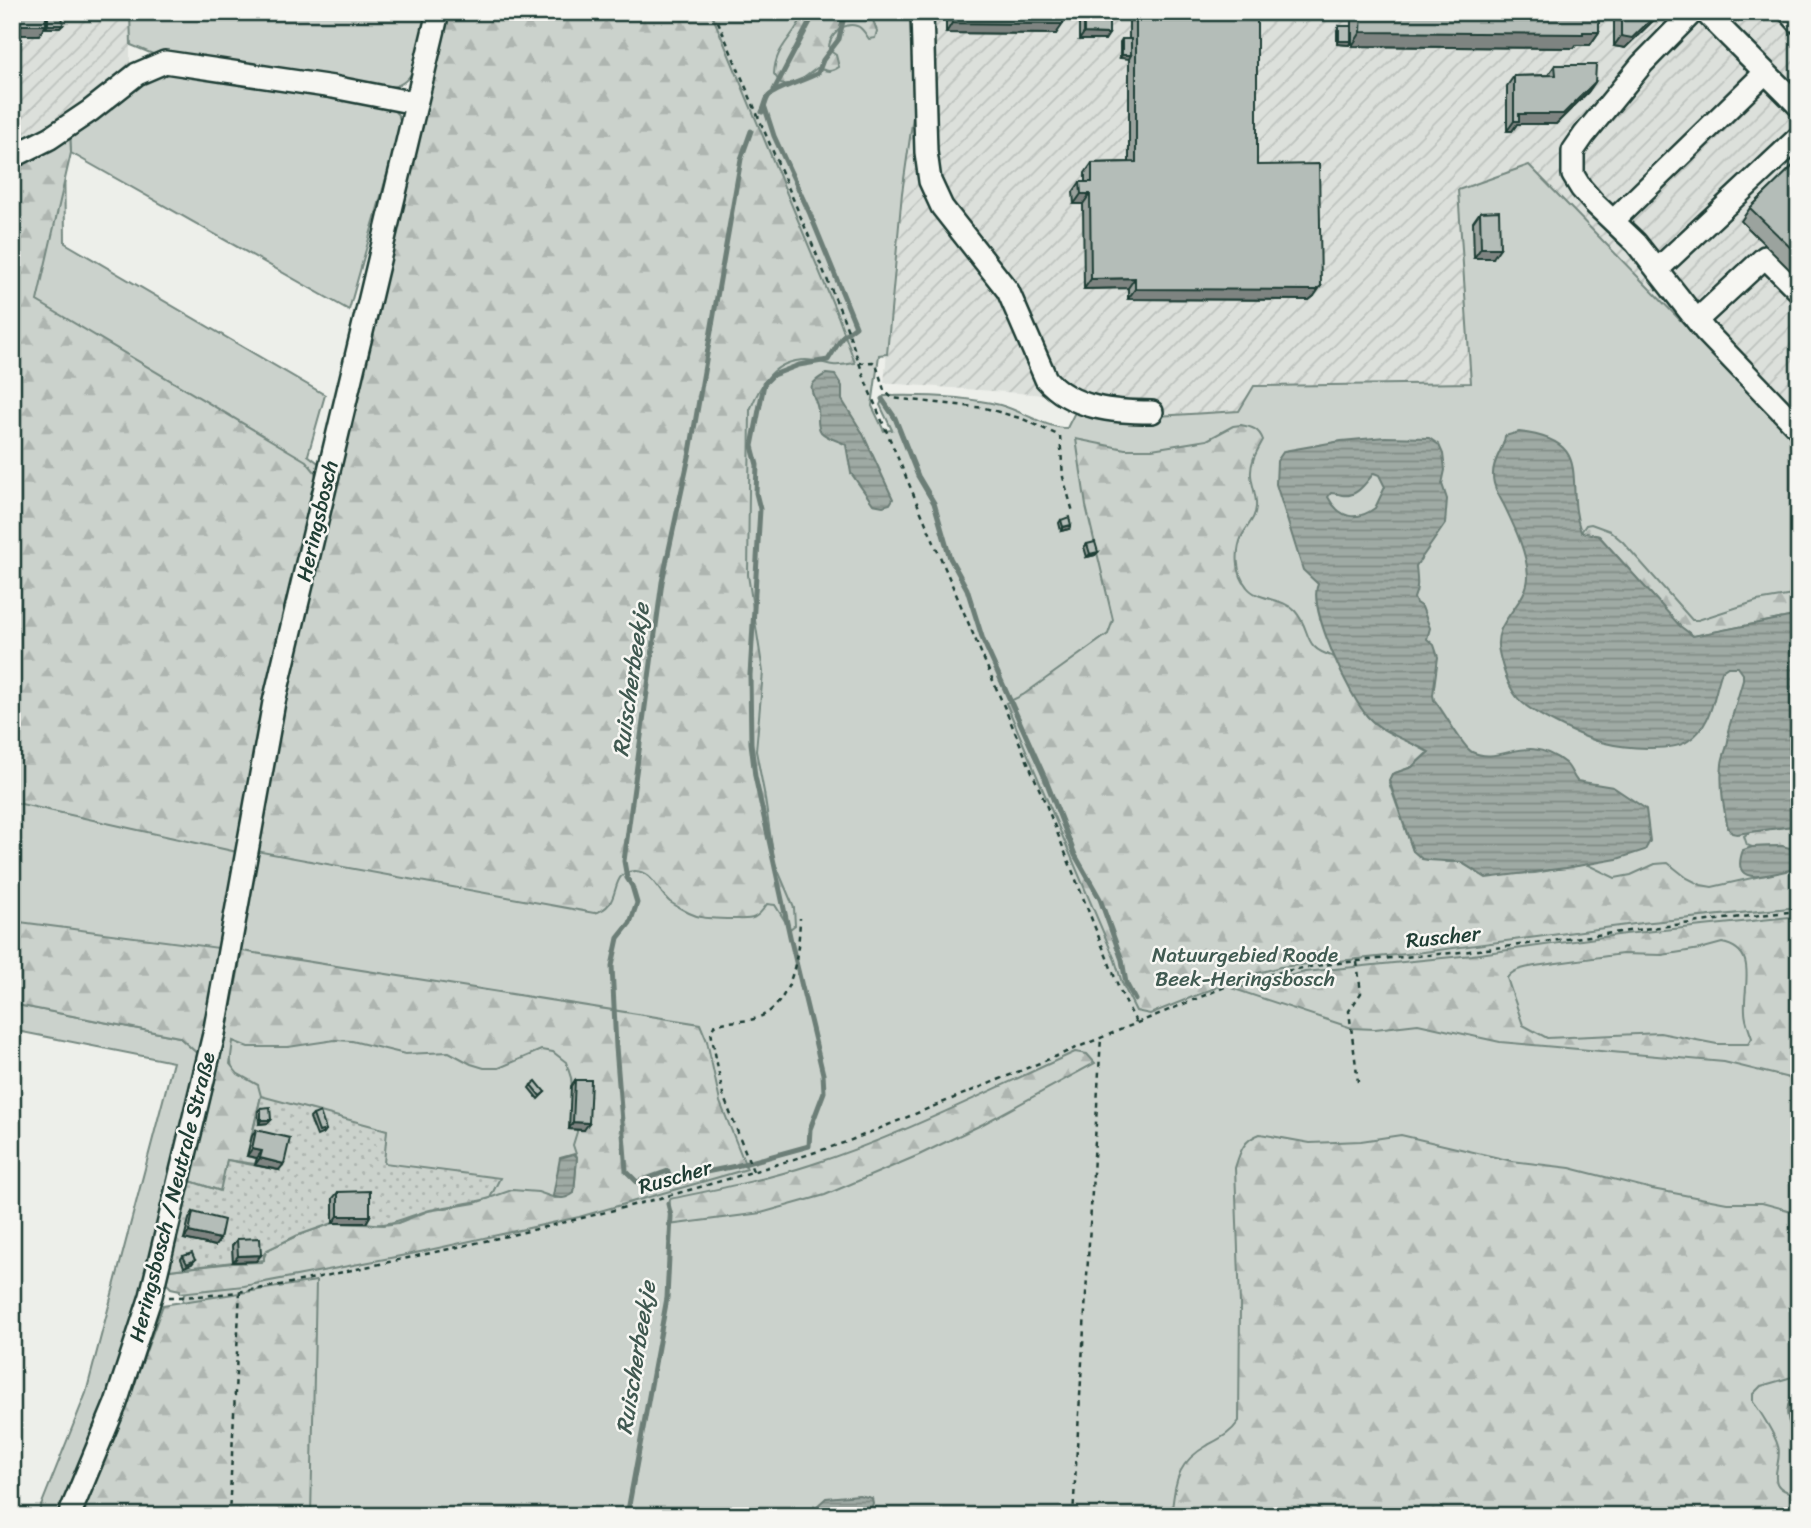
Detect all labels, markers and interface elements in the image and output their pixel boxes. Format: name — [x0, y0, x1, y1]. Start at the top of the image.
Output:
street label: Heringsbosch — [285, 457, 349, 585]
water label: Ruischerbeekje — [600, 599, 662, 759]
street label: Ruscher — [1404, 914, 1483, 960]
park label: Natuurgebied Roode Beek-Heringsbosch — [1152, 936, 1338, 998]
street label: Heringsbosch / Neutrale Straße — [118, 1048, 226, 1346]
street label: Ruscher — [634, 1148, 717, 1206]
water label: Ruischerbeekje — [604, 1277, 669, 1437]

